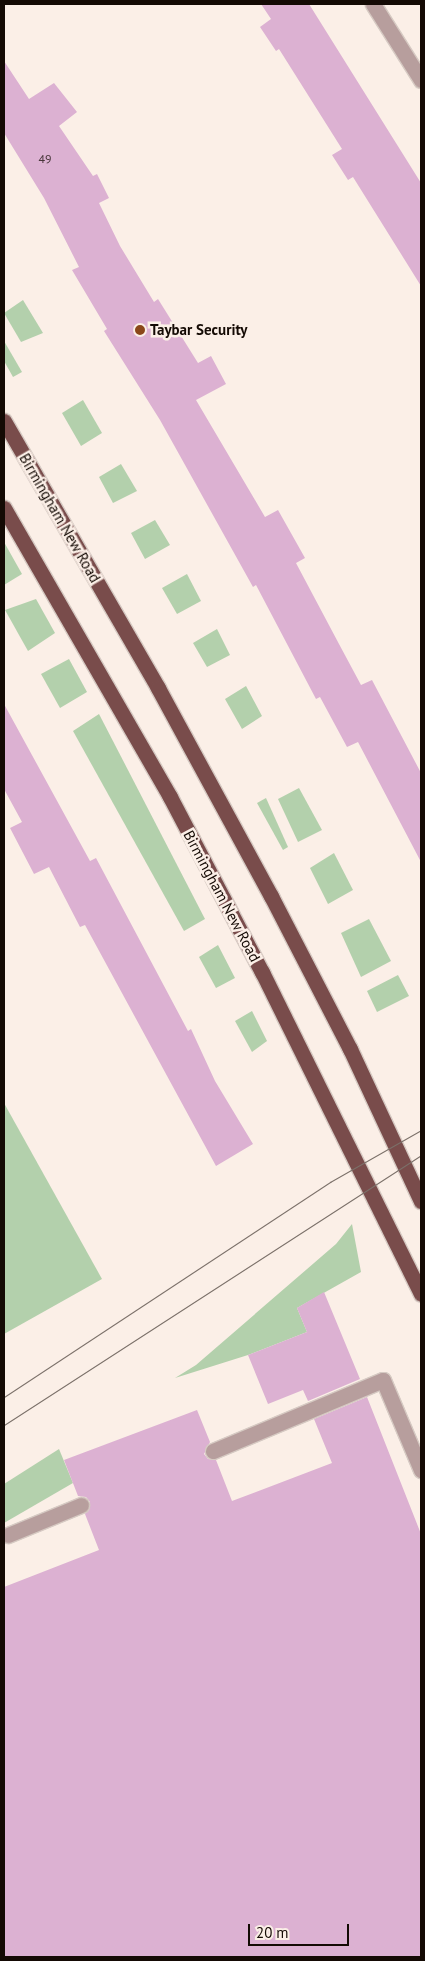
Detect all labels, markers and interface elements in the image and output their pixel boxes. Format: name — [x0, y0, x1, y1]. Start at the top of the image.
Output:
house number: 49 — [38, 152, 52, 166]
place label: Taybar Security — [150, 321, 248, 339]
marker: Taybar Security — [134, 324, 146, 336]
street label: Birmingham New Road — [16, 450, 104, 586]
street label: Birmingham New Road — [180, 827, 264, 965]
scale bar — [250, 1914, 351, 1946]
text: 20 m — [256, 1923, 289, 1942]

